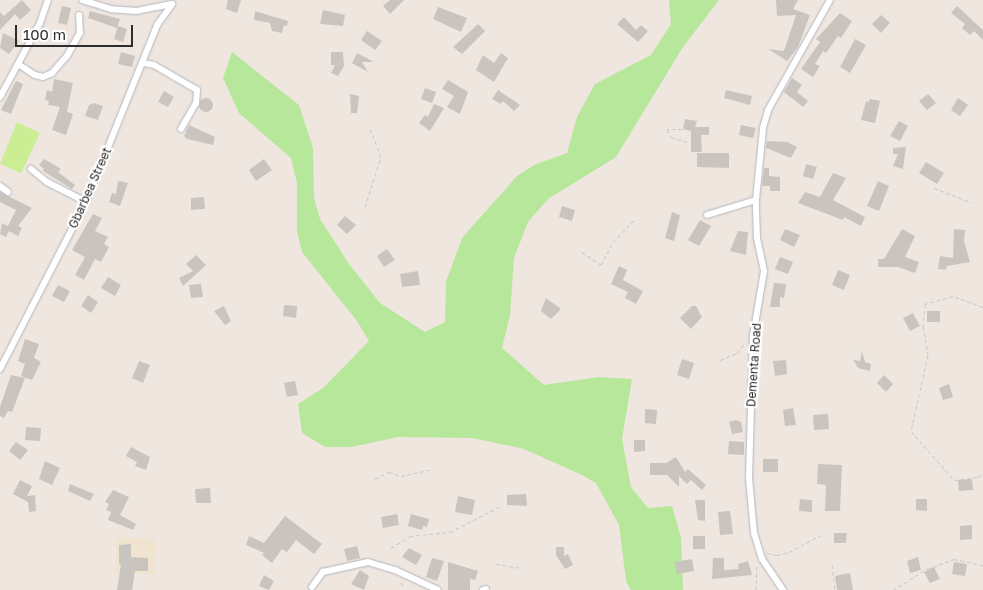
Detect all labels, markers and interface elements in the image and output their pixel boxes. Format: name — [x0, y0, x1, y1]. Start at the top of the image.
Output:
scale bar — [18, 15, 135, 47]
text: 100 m — [23, 25, 66, 43]
street label: Gbarbea Street — [66, 145, 114, 231]
street label: Dementa Road — [744, 323, 764, 407]

